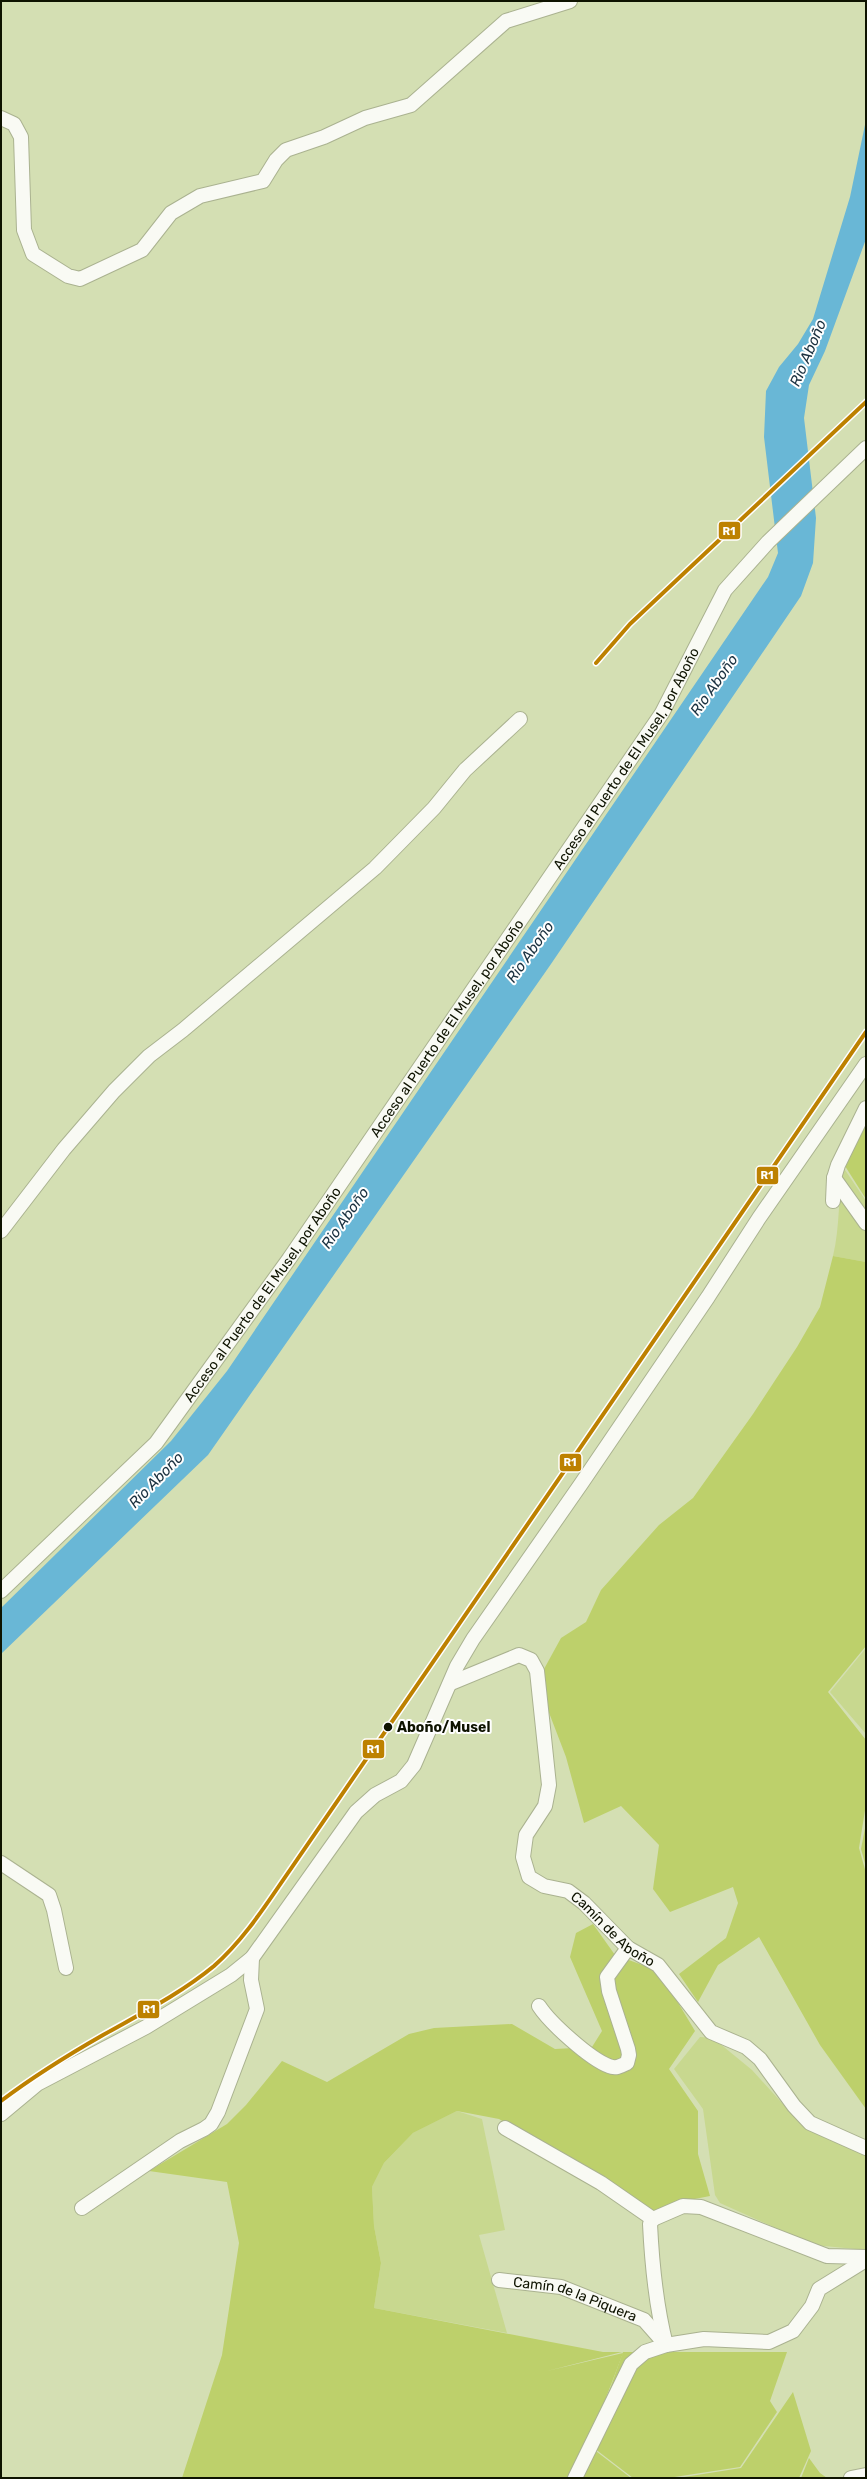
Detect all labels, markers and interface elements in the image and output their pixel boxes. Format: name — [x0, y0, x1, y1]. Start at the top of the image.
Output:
water label: Rio Aboño — [786, 317, 830, 389]
line badge: R1 — [718, 521, 741, 540]
text: R1 — [722, 525, 736, 538]
street label: Acceso al Puerto de El Musel, por Aboño — [550, 645, 703, 873]
water label: Rio Aboño — [686, 651, 742, 719]
street label: Acceso al Puerto de El Musel, por Aboño — [367, 916, 528, 1141]
water label: Rio Aboño — [502, 918, 558, 986]
line badge: R1 — [756, 1166, 779, 1185]
text: R1 — [760, 1169, 774, 1182]
street label: Acceso al Puerto de El Musel, por Aboño — [180, 1184, 345, 1406]
water label: Rio Aboño — [317, 1184, 373, 1252]
water label: Rio Aboño — [125, 1448, 187, 1512]
line badge: R1 — [559, 1453, 582, 1472]
text: R1 — [563, 1456, 577, 1469]
place label: Aboño/Musel — [397, 1719, 490, 1736]
marker: Aboño/Musel — [382, 1721, 394, 1733]
line badge: R1 — [362, 1739, 385, 1759]
text: R1 — [366, 1743, 380, 1756]
street label: Camín de Aboño — [567, 1888, 658, 1970]
line badge: R1 — [137, 2000, 160, 2019]
text: R1 — [142, 2003, 156, 2016]
street label: Camín de la Piquera — [512, 2274, 639, 2325]

